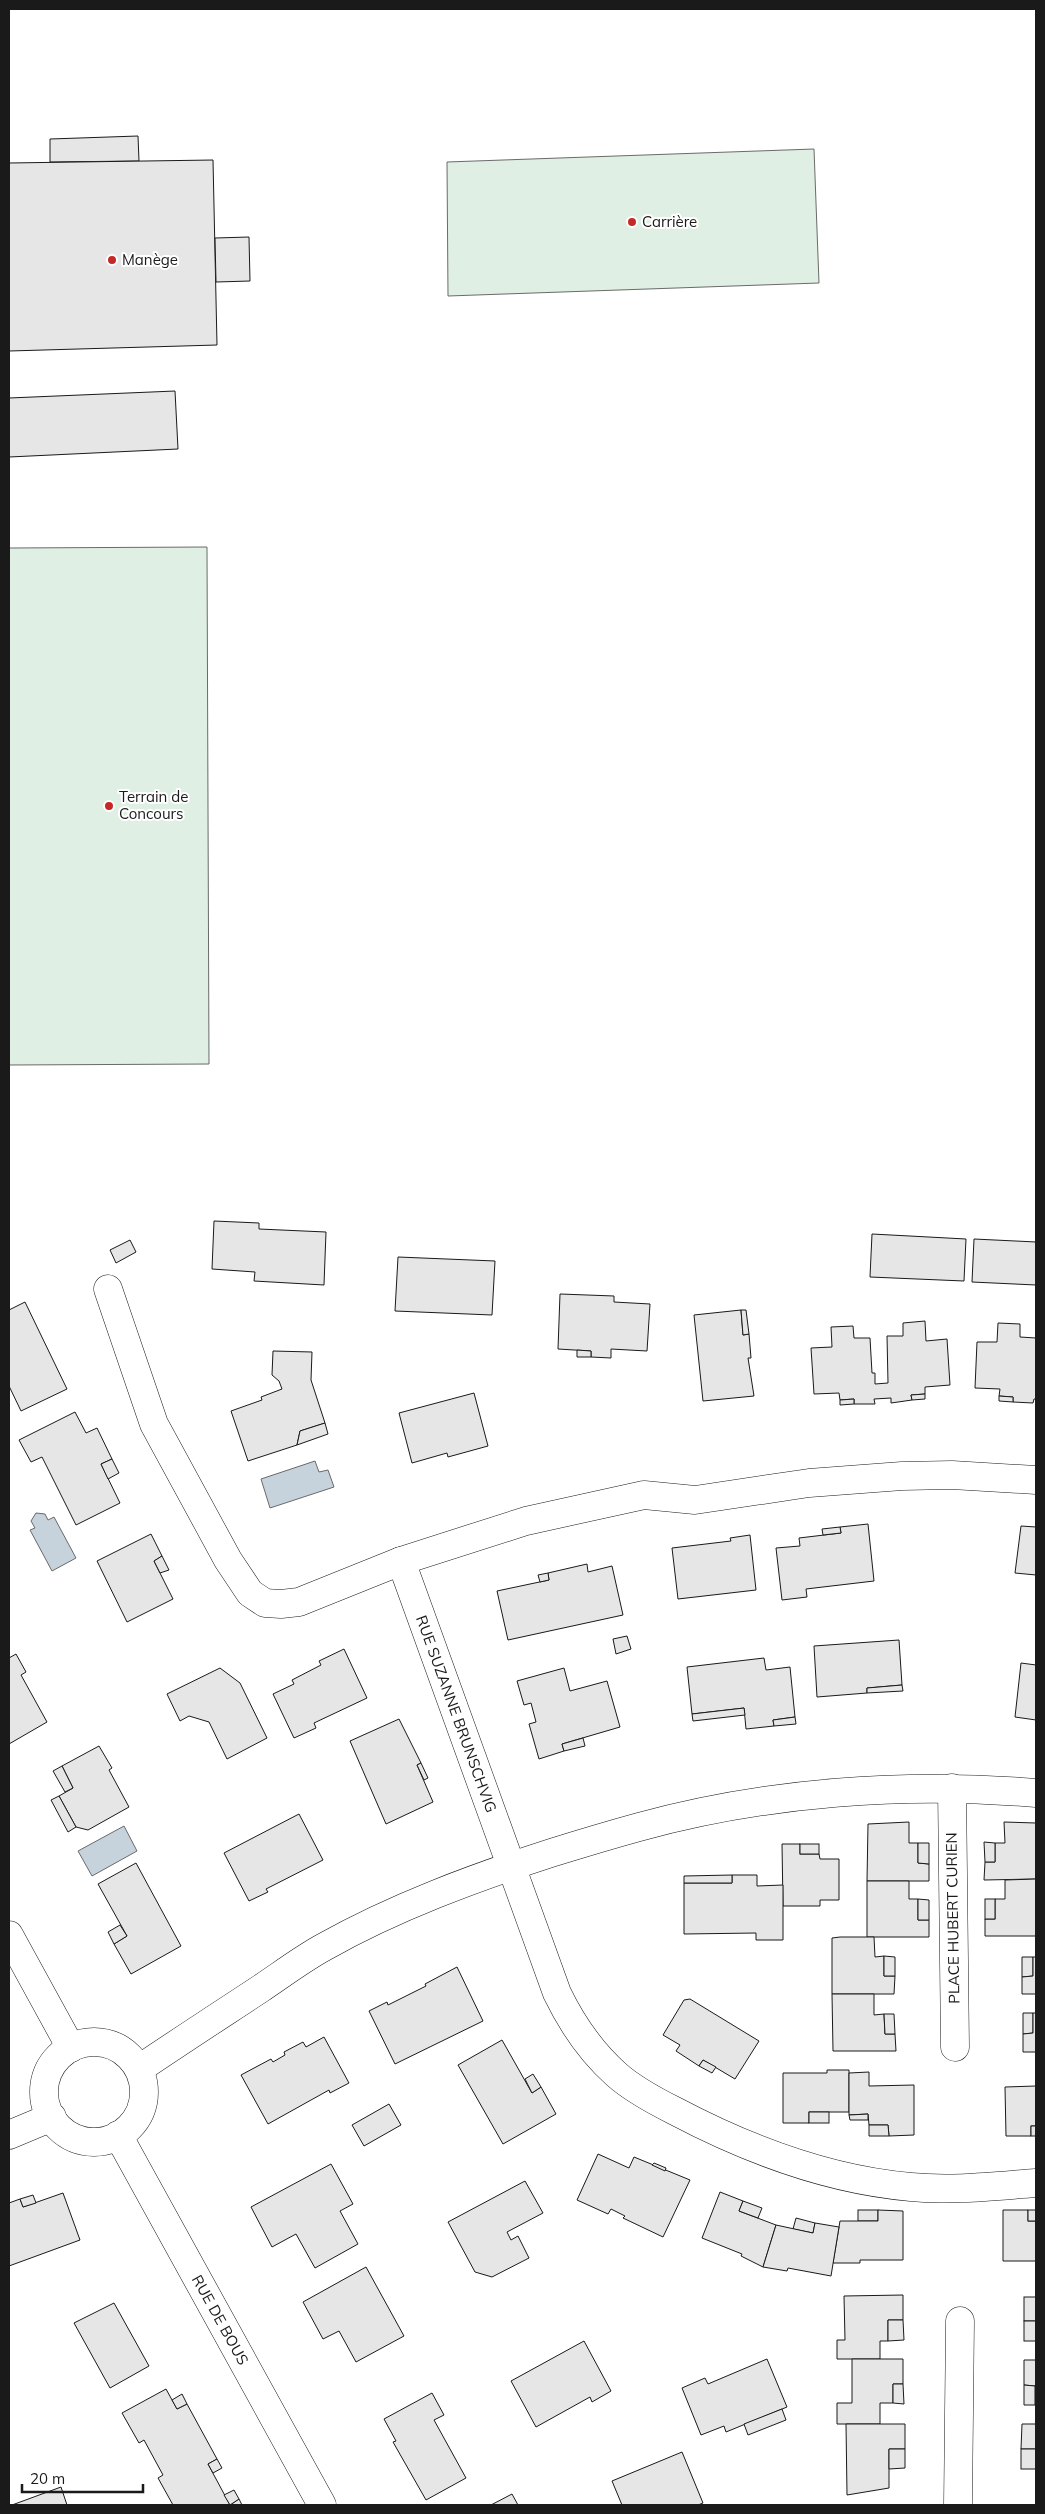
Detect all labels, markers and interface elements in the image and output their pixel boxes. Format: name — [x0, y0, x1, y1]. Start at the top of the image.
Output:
place label: Carrière — [642, 212, 697, 231]
marker: Carrière — [626, 216, 638, 228]
place label: Manège — [122, 250, 178, 269]
marker: Manège — [106, 254, 118, 266]
place label: Terrain de Concours — [119, 787, 188, 823]
marker: Terrain de Concours — [103, 800, 115, 812]
street label: RUE SUZANNE BRUNSCHVIG — [412, 1613, 501, 1815]
street label: PLACE HUBERT CURIEN — [942, 1832, 963, 2004]
street label: RUE DE BOUS — [188, 2271, 253, 2368]
scale bar — [22, 2462, 144, 2494]
text: 20 m — [30, 2469, 65, 2488]

